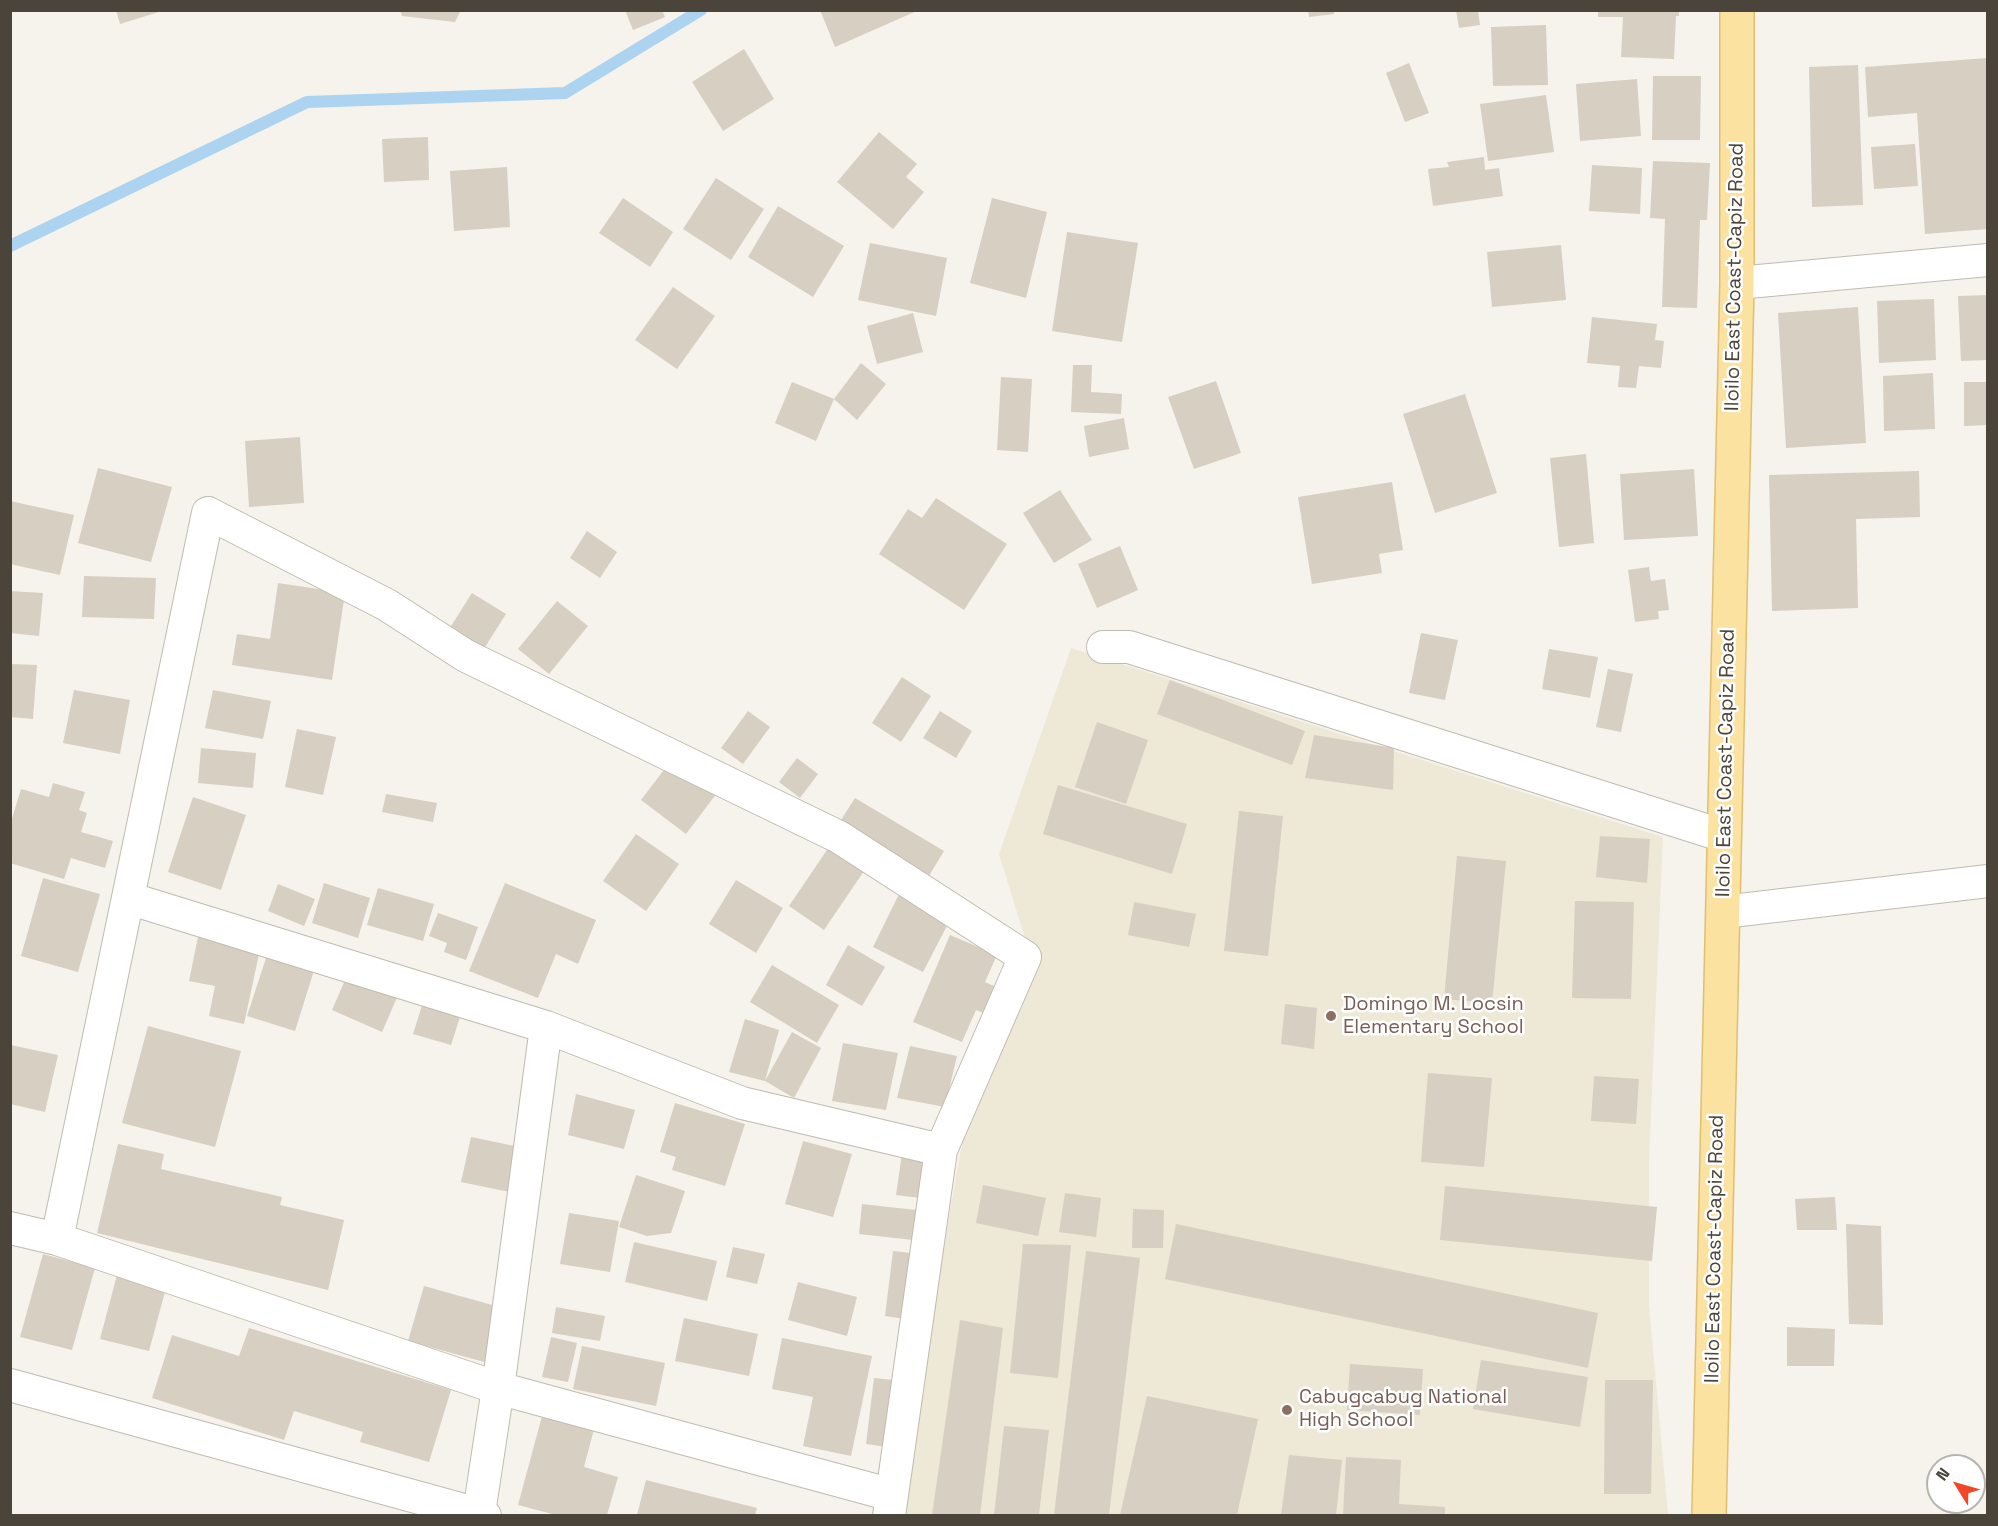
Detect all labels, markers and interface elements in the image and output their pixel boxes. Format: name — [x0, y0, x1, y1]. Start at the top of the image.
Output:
street label: Iloilo East Coast-Capiz Road — [1721, 143, 1749, 411]
street label: Iloilo East Coast-Capiz Road — [1712, 629, 1740, 897]
place label: Domingo M. Locsin Elementary School — [1343, 993, 1524, 1040]
marker: Domingo M. Locsin Elementary School — [1324, 1009, 1338, 1023]
street label: Iloilo East Coast-Capiz Road — [1701, 1115, 1729, 1383]
place label: Cabugcabug National High School — [1299, 1386, 1507, 1433]
marker: Cabugcabug National High School — [1280, 1403, 1294, 1417]
north arrow — [1926, 1454, 1986, 1514]
text: N — [1931, 1463, 1954, 1485]

